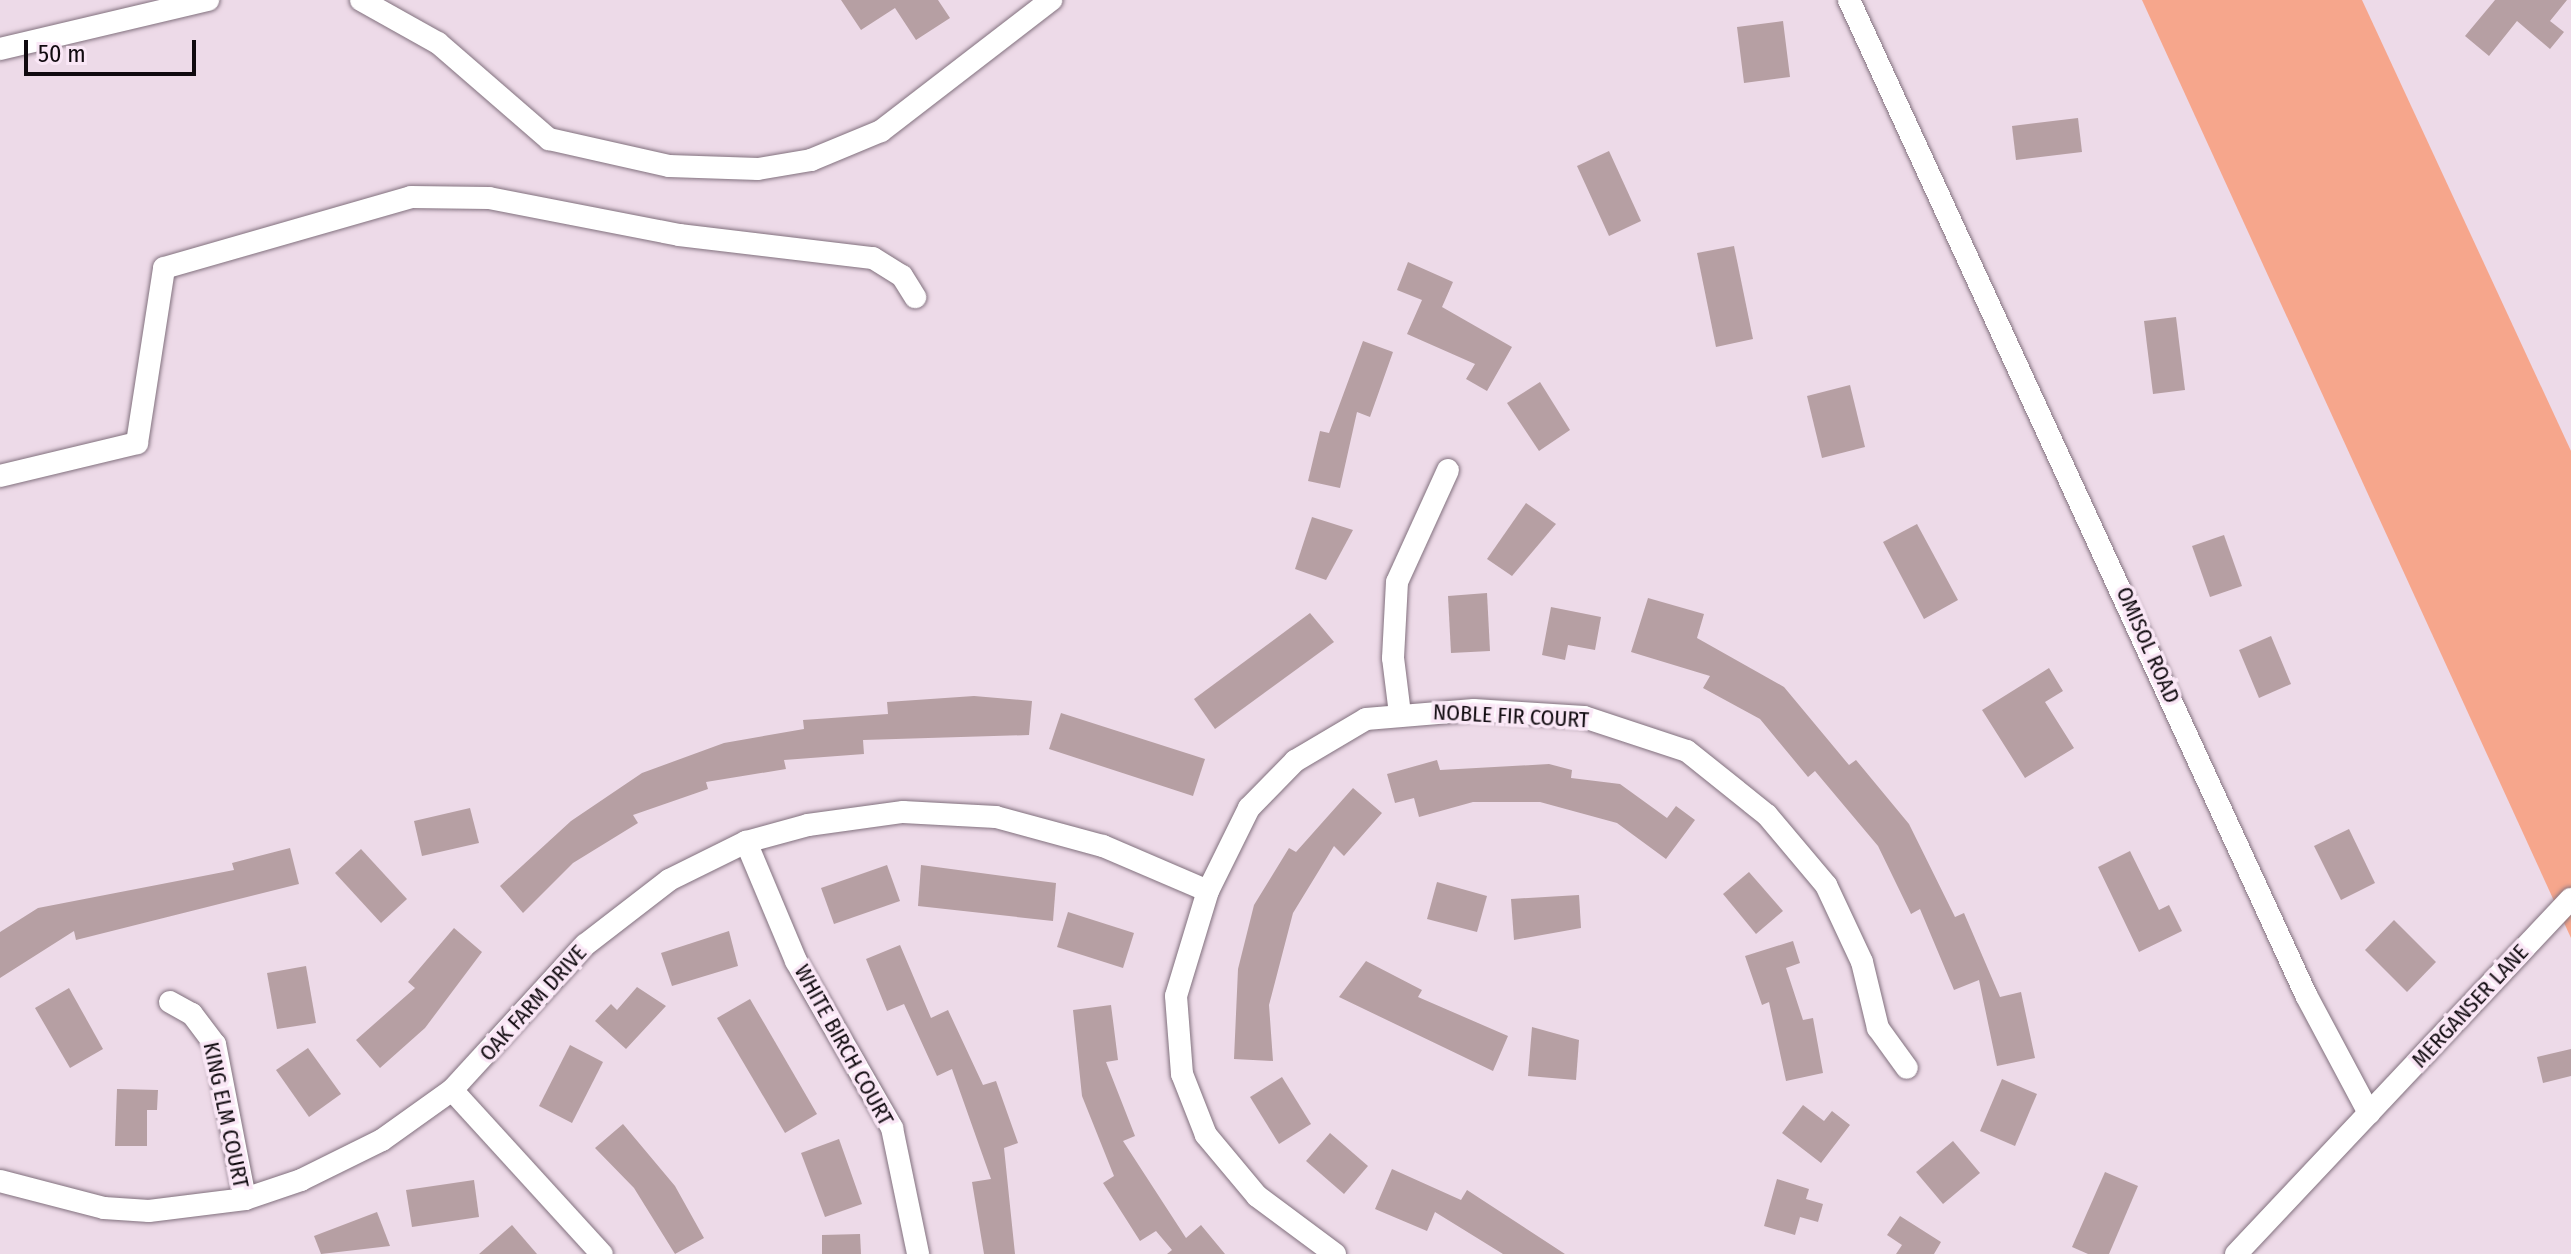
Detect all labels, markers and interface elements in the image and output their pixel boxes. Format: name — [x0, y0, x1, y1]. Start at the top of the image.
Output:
scale bar — [28, 24, 200, 74]
text: 50 m — [38, 40, 86, 68]
street label: OMISOL ROAD — [2111, 583, 2185, 707]
street label: NOBLE FIR COURT — [1432, 699, 1590, 733]
street label: MERGANSER LANE — [2406, 939, 2534, 1073]
street label: OAK FARM DRIVE — [474, 940, 592, 1066]
street label: WHITE BIRCH COURT — [789, 960, 899, 1130]
street label: KING ELM COURT — [198, 1040, 254, 1190]

